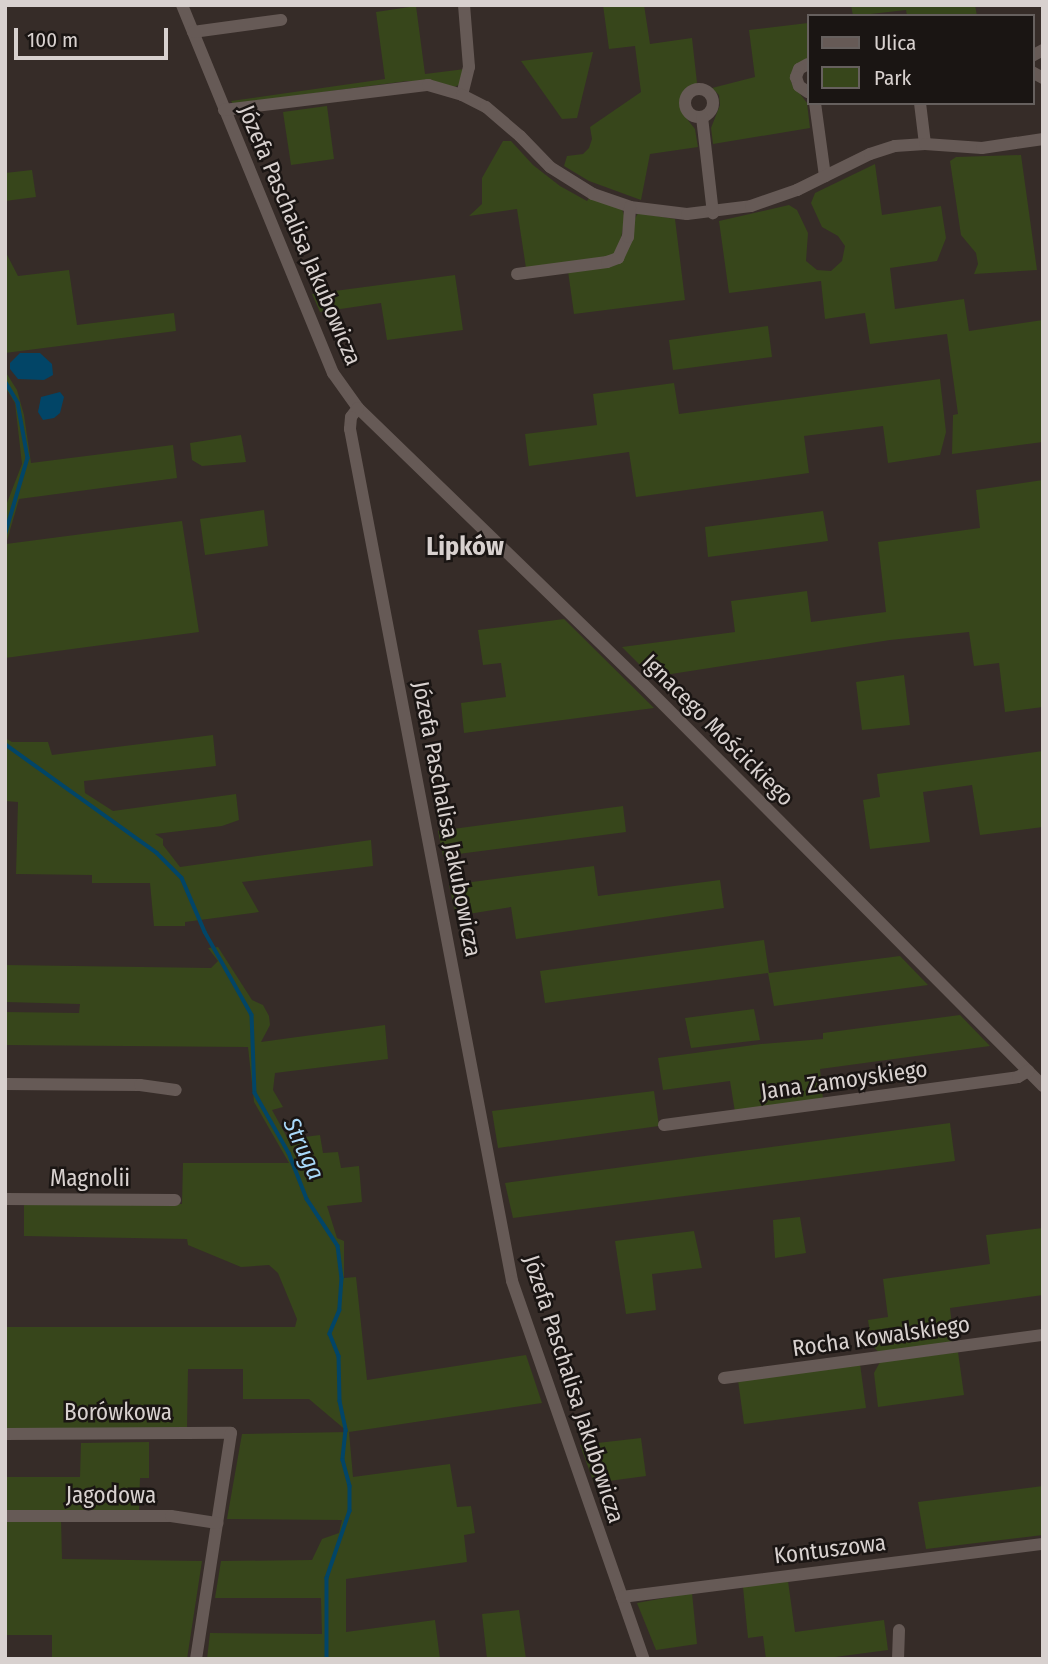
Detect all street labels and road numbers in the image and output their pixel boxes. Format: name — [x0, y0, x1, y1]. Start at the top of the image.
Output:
street label: Józefa Paschalisa Jakubowicza — [233, 101, 367, 369]
street label: Ignacego Mościckiego — [636, 648, 800, 812]
street label: Józefa Paschalisa Jakubowicza — [407, 679, 487, 959]
street label: Jana Zamoyskiego — [759, 1055, 929, 1105]
street label: Magnolii — [50, 1164, 130, 1192]
street label: Józefa Paschalisa Jakubowicza — [518, 1252, 630, 1526]
street label: Rocha Kowalskiego — [790, 1310, 972, 1362]
street label: Borówkowa — [64, 1398, 172, 1426]
street label: Jagodowa — [66, 1481, 156, 1509]
street label: Kontuszowa — [772, 1528, 888, 1570]

